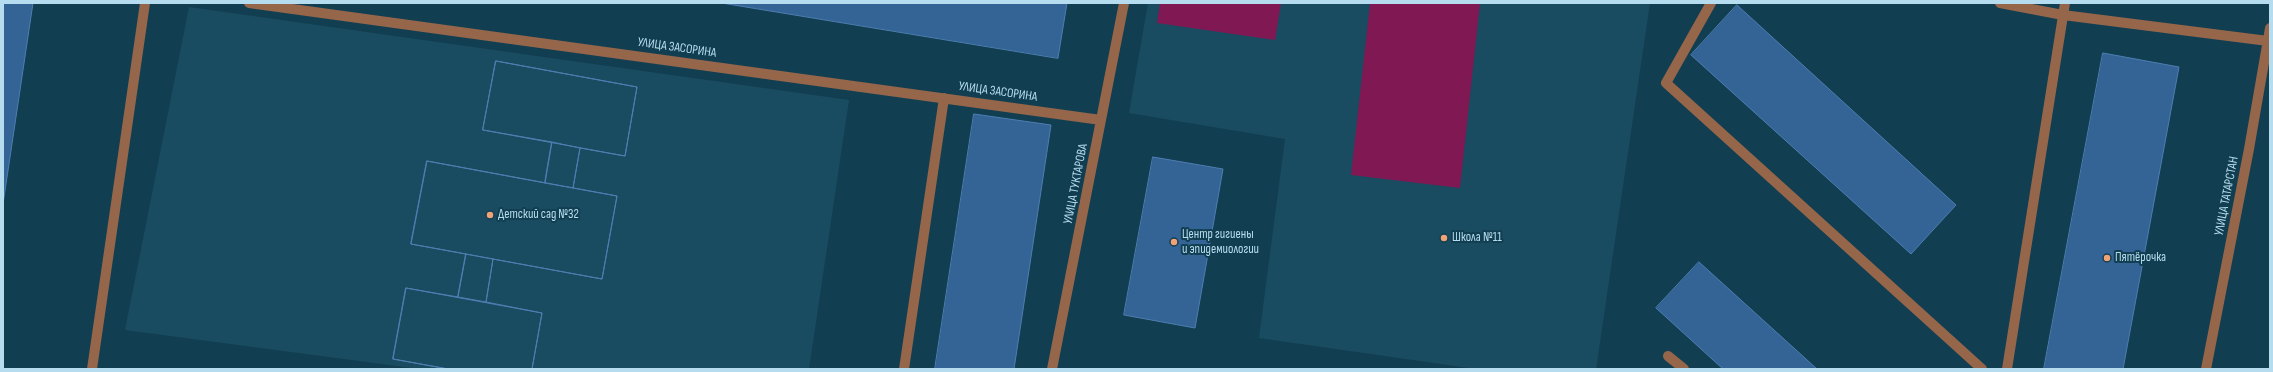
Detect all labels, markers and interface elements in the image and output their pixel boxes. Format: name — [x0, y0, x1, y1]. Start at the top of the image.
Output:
street label: УЛИЦА ЗАСОРИНА — [637, 35, 717, 61]
street label: УЛИЦА ЗАСОРИНА — [958, 79, 1038, 105]
street label: УЛИЦА ТУКТАРОВА — [1061, 143, 1091, 225]
street label: УЛИЦА ТАТАРСТАН — [2212, 155, 2242, 237]
place label: Детский сад №32 — [498, 207, 579, 223]
marker: Детский сад №32 — [485, 210, 495, 220]
place label: Центр гигиены и эпидемиологии — [1182, 227, 1259, 258]
place label: Школа №11 — [1452, 230, 1502, 246]
marker: Школа №11 — [1439, 233, 1449, 243]
marker: Центр гигиены и эпидемиологии — [1169, 237, 1179, 247]
place label: Пятёрочка — [2115, 250, 2166, 266]
marker: Пятёрочка — [2102, 253, 2112, 263]

